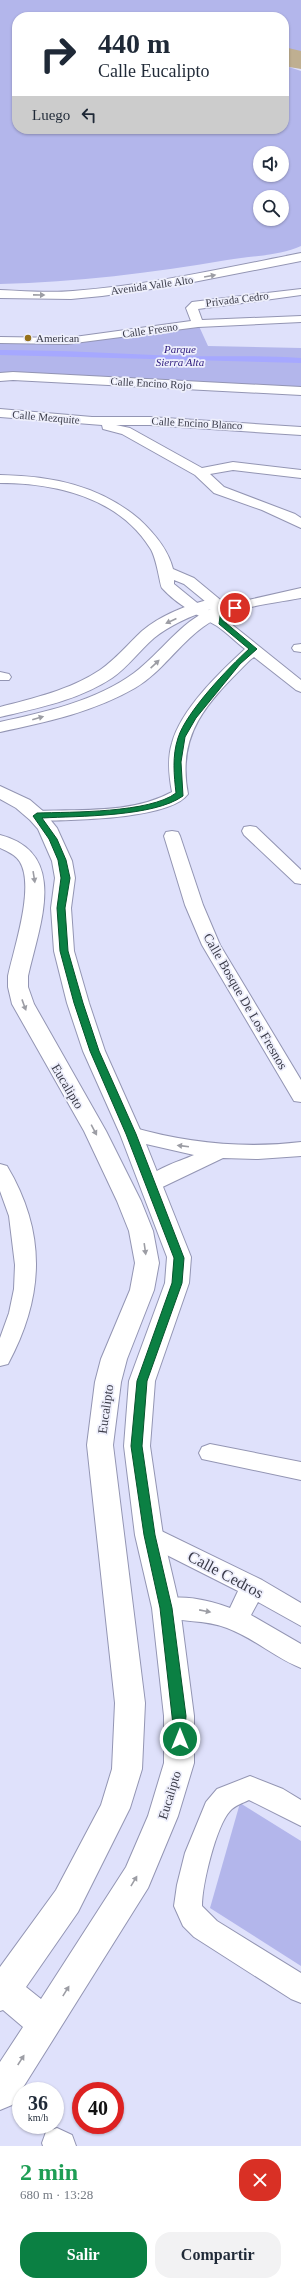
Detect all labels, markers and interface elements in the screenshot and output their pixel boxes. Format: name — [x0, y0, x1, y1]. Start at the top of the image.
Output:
icon: right — [32, 28, 84, 80]
text: 440 m — [98, 28, 170, 59]
text: Calle Eucalipto — [98, 61, 209, 81]
icon: left — [78, 104, 100, 126]
text: Luego — [32, 107, 70, 123]
map controls — [253, 146, 289, 226]
button: sound — [253, 146, 289, 182]
button: search — [253, 190, 289, 226]
street label: Avenida Valle Alto — [110, 273, 195, 297]
one-way arrow — [204, 273, 216, 279]
street label: Privada Cedro — [205, 289, 270, 309]
one-way arrow — [33, 291, 45, 298]
street label: Calle Fresno — [121, 320, 179, 340]
place label: American — [36, 332, 80, 344]
marker: American — [23, 333, 33, 343]
park label: Parque Sierra Alta — [156, 343, 205, 368]
street label: Calle Encino Rojo — [110, 375, 192, 391]
street label: Calle Mezquite — [12, 408, 80, 426]
street label: Calle Encino Blanco — [151, 415, 243, 431]
pin — [218, 591, 252, 625]
icon: arrive — [224, 597, 246, 619]
one-way arrow — [165, 618, 176, 624]
one-way arrow — [150, 659, 160, 669]
one-way arrow — [32, 715, 44, 721]
one-way arrow — [31, 871, 37, 883]
street label: Calle Bosque De Los Fresnos — [200, 931, 291, 1072]
one-way arrow — [21, 999, 27, 1011]
street label: Eucalipto — [48, 1061, 87, 1111]
one-way arrow — [91, 1124, 97, 1136]
one-way arrow — [177, 1143, 189, 1150]
one-way arrow — [142, 1243, 148, 1255]
street label: Eucalipto — [95, 1383, 116, 1435]
street label: Calle Cedros — [185, 1547, 266, 1601]
one-way arrow — [199, 1608, 211, 1614]
position arrow — [159, 1718, 201, 1760]
street label: Eucalipto — [155, 1769, 184, 1821]
one-way arrow — [131, 1875, 138, 1887]
one-way arrow — [62, 1986, 69, 1997]
one-way arrow — [18, 2055, 25, 2066]
speed limit sign: 40 — [72, 2082, 124, 2134]
text: 36 — [28, 2092, 48, 2114]
text: km/h — [28, 2112, 48, 2123]
text: 2 min — [20, 2159, 78, 2185]
button: close — [239, 2159, 281, 2201]
text: 680 m · 13:28 — [20, 2187, 93, 2202]
button: Salir — [20, 2232, 147, 2278]
button: Compartir — [155, 2232, 281, 2278]

